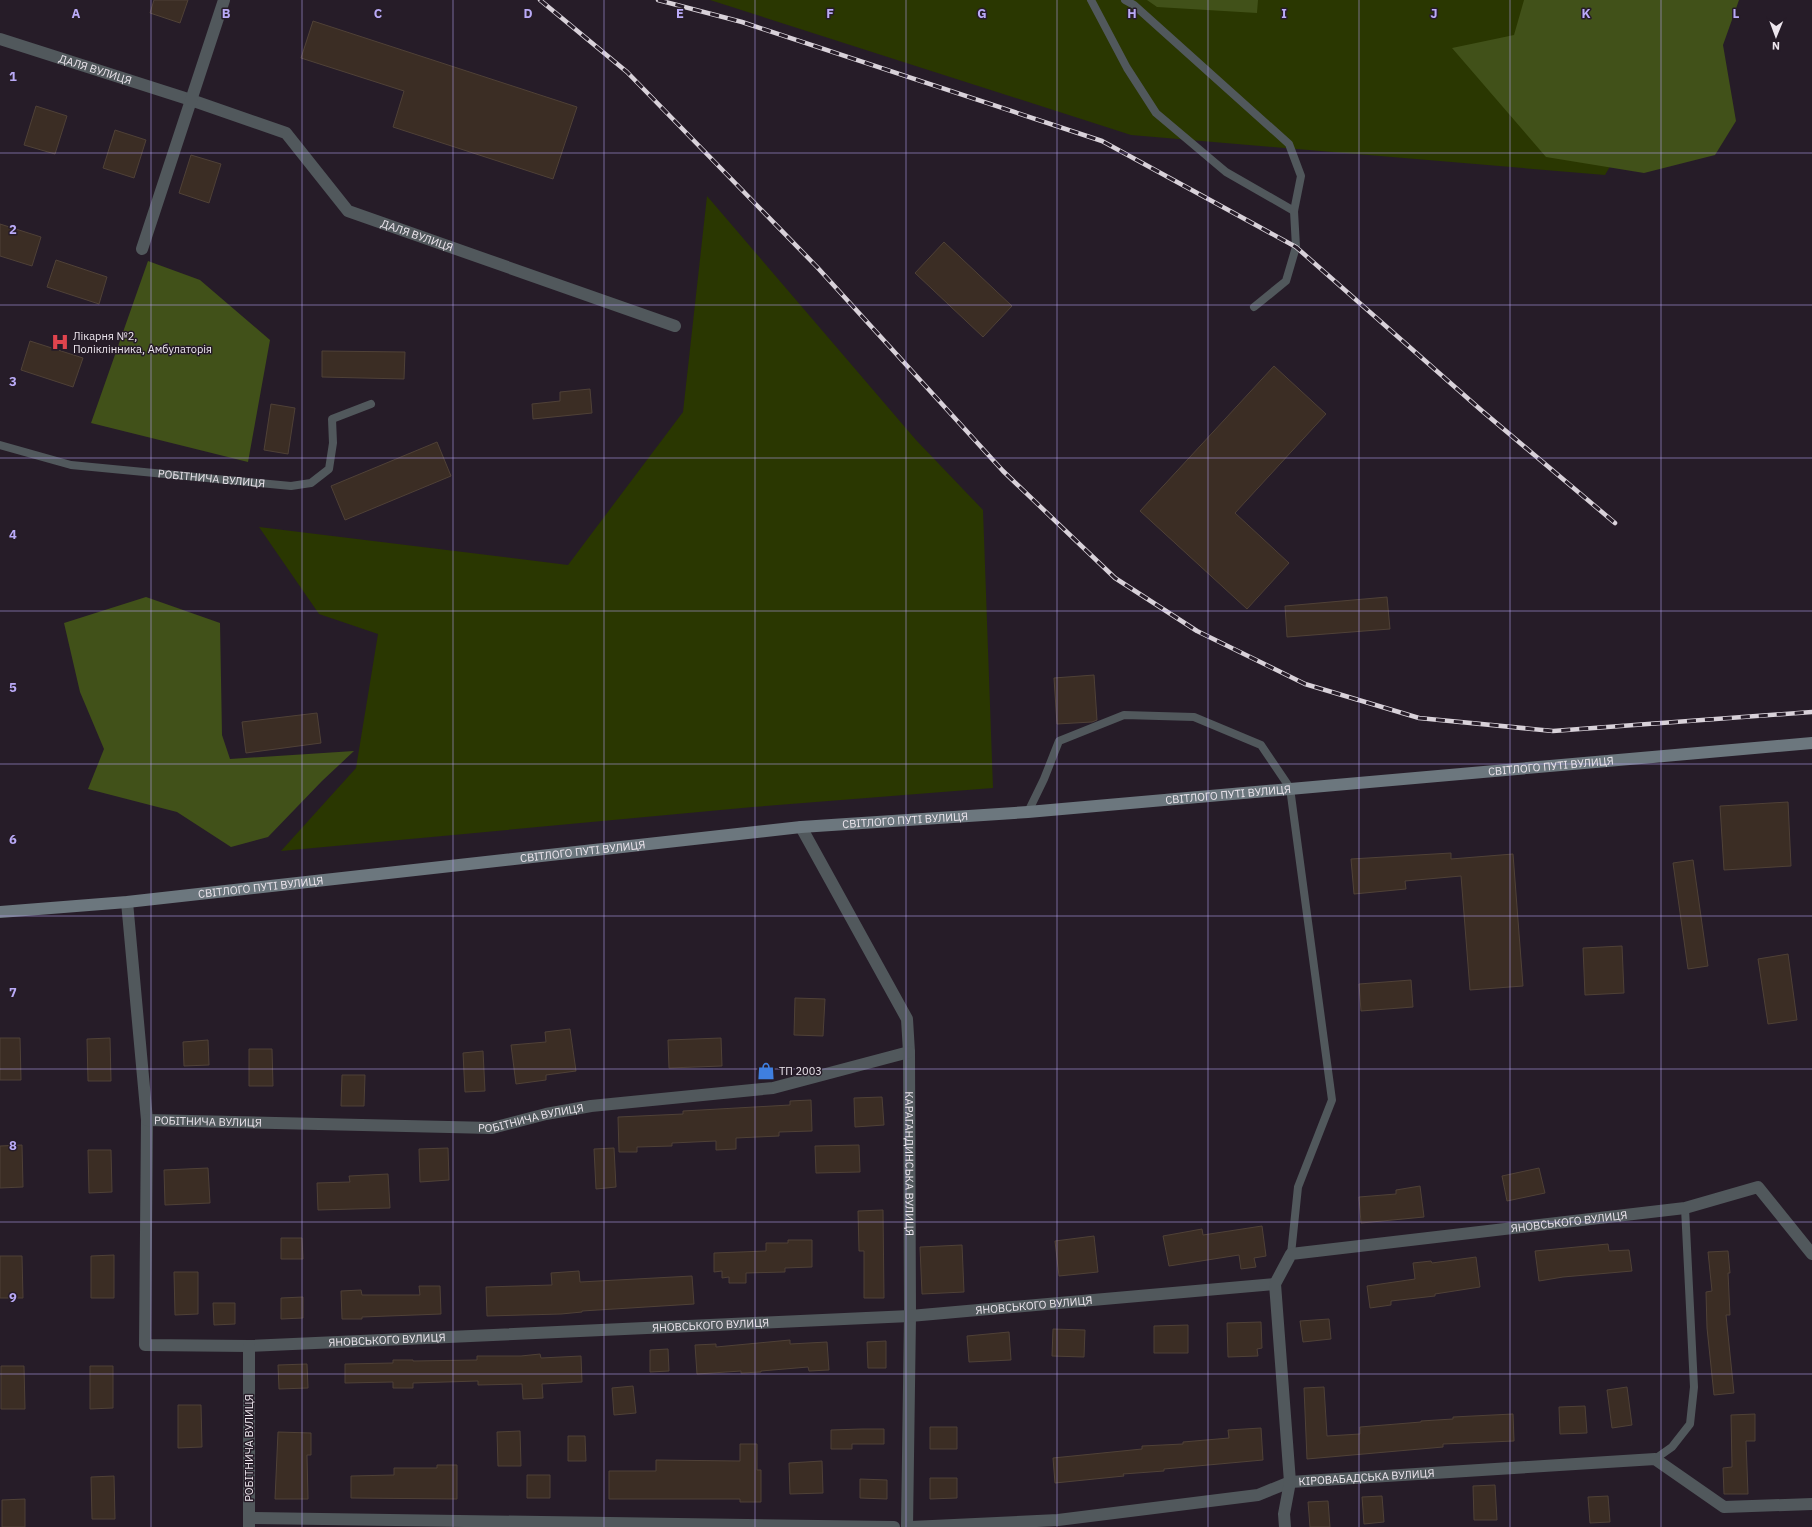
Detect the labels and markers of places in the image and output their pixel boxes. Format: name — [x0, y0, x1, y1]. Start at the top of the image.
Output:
place label: Лікарня №2, Поліклінника, Амбулаторія — [73, 329, 212, 356]
hospital icon: Лікарня №2, Поліклінника, Амбулаторія — [50, 332, 70, 352]
shop icon: ТП 2003 — [756, 1061, 776, 1081]
place label: ТП 2003 — [779, 1064, 822, 1078]

